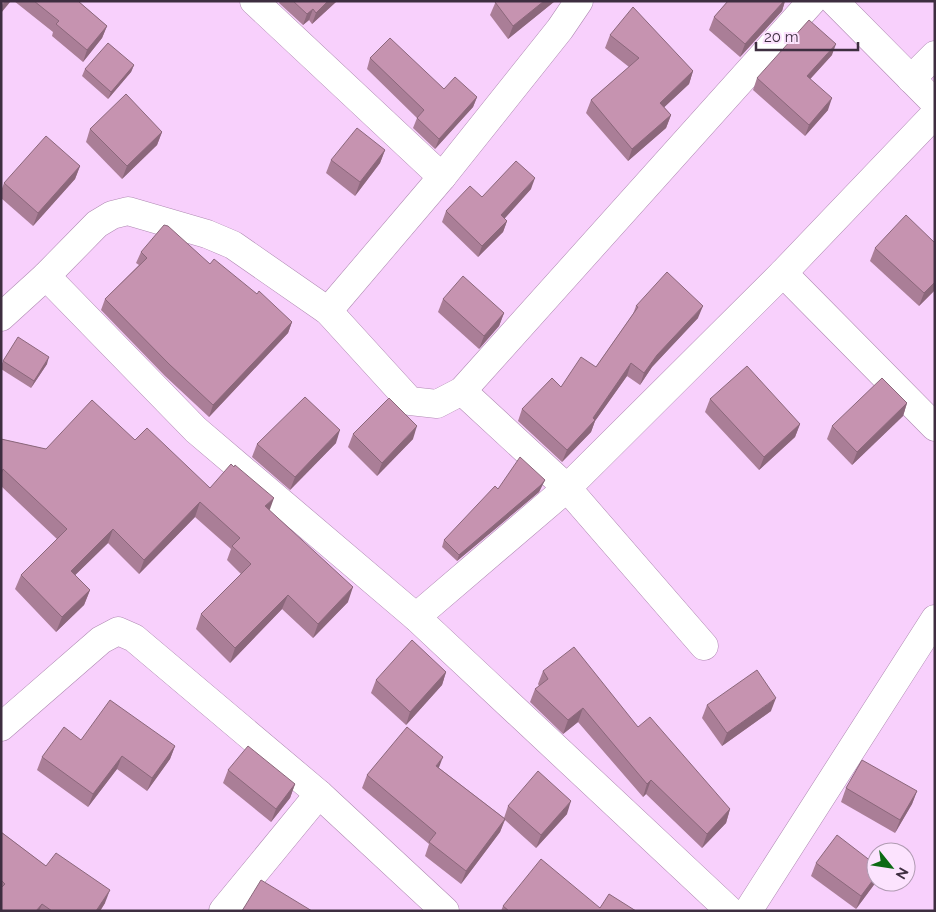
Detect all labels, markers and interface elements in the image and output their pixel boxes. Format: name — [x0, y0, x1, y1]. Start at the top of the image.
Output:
scale bar — [756, 20, 858, 52]
text: 20 m — [764, 28, 799, 46]
north arrow — [866, 842, 916, 892]
text: N — [893, 865, 912, 882]

